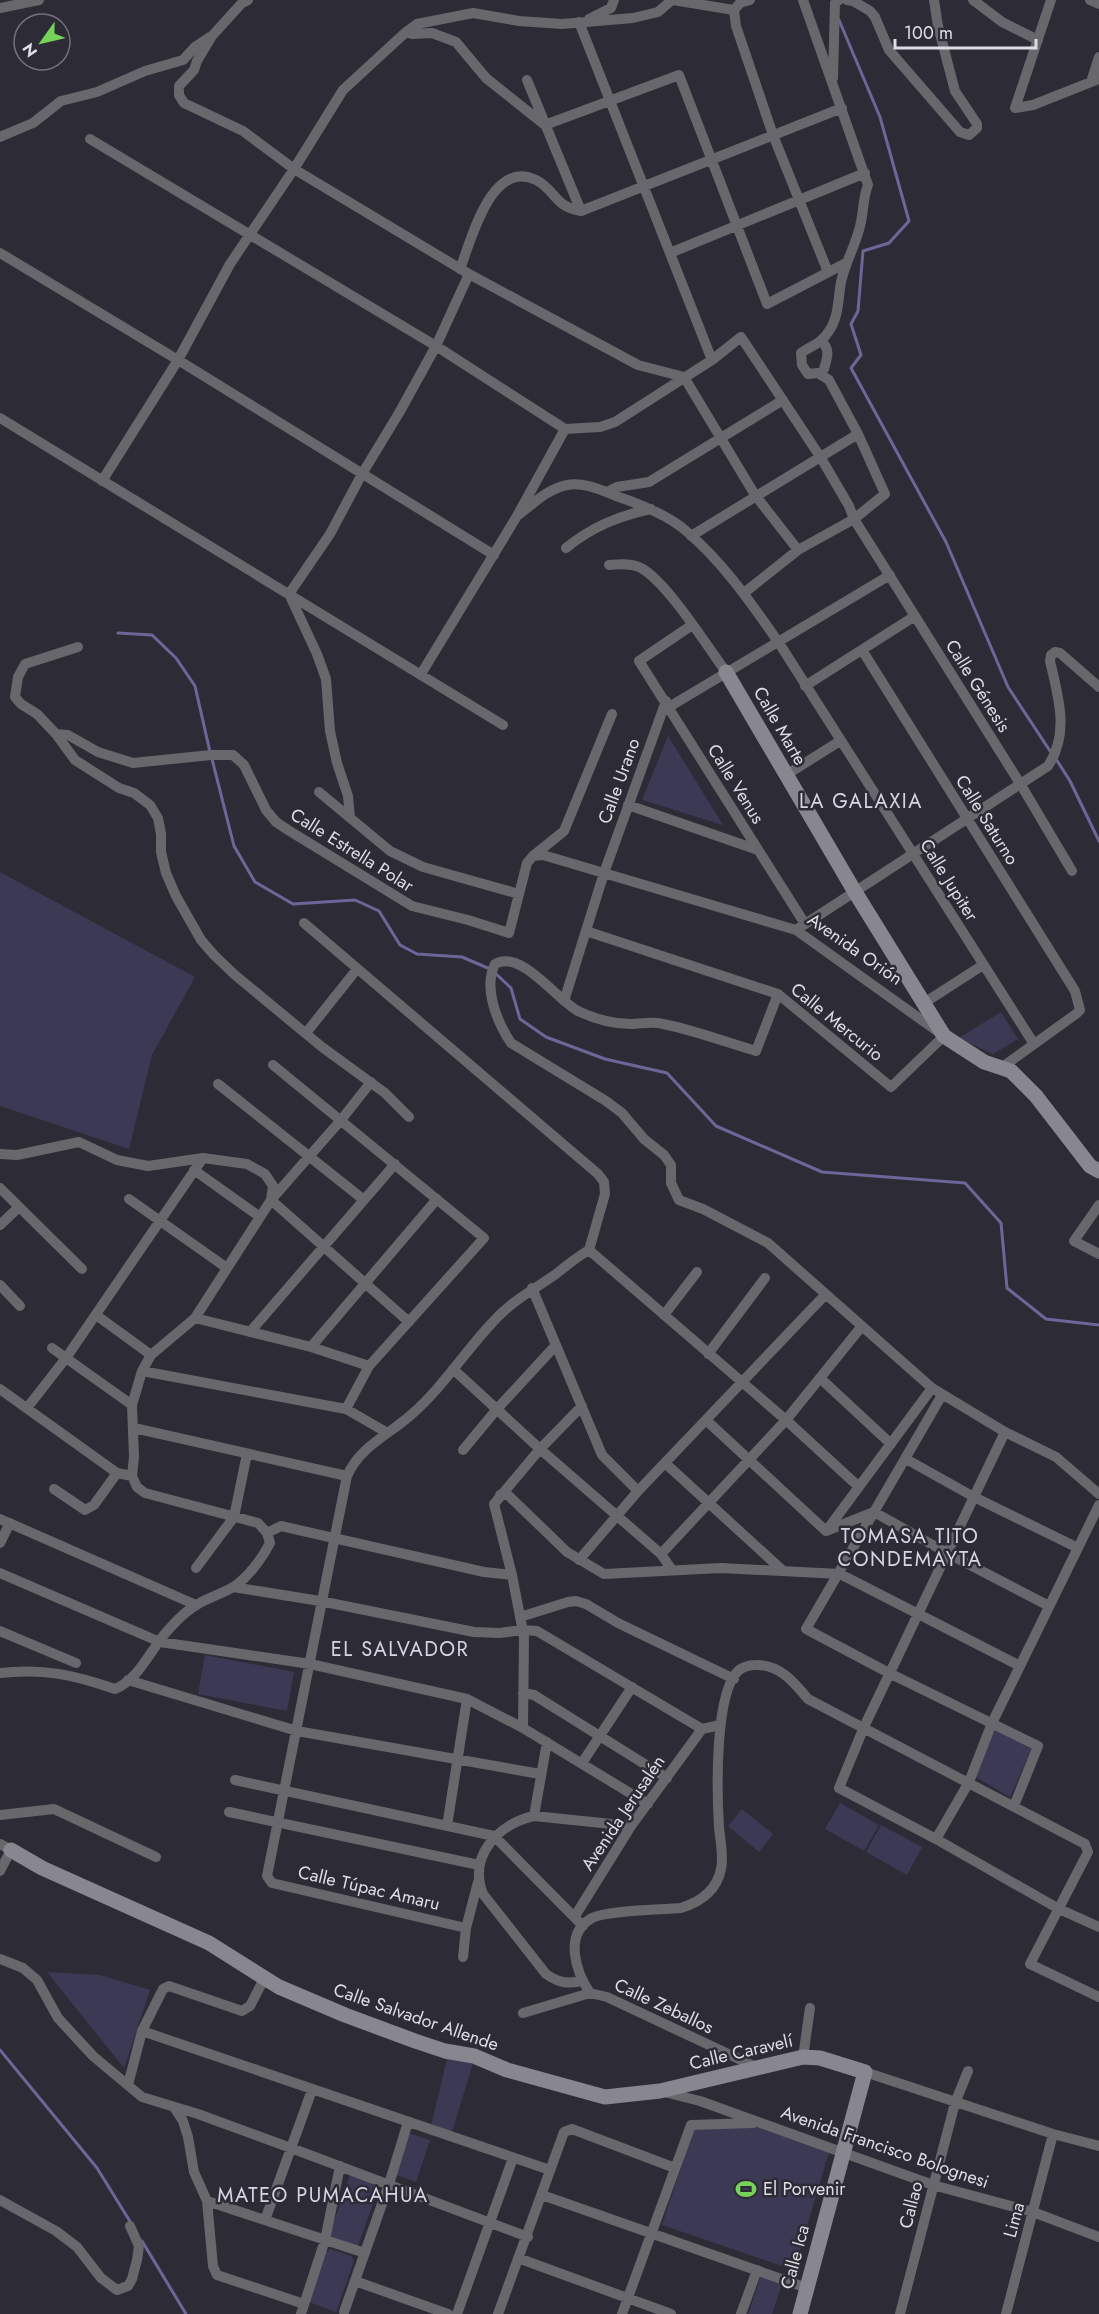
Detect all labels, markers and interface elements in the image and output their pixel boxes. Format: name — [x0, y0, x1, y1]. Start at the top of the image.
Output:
north arrow — [12, 12, 72, 72]
scale bar — [895, 12, 1036, 50]
text: 100 m — [904, 20, 953, 46]
text: N — [17, 38, 43, 62]
street label: Calle Génesis — [939, 635, 1017, 737]
street label: Calle Marte — [747, 682, 813, 770]
street label: Calle Urano — [592, 734, 647, 827]
street label: Calle Venus — [701, 739, 771, 829]
street label: Calle Saturno — [949, 770, 1025, 870]
district label: LA GALAXIA — [799, 787, 923, 816]
street label: Calle Estrella Polar — [285, 802, 419, 899]
street label: Calle Jupiter — [913, 834, 985, 927]
street label: Avenida Orión — [802, 907, 908, 991]
street label: Calle Mercurio — [785, 977, 889, 1068]
district label: TOMASA TITO CONDEMAYTA — [838, 1522, 982, 1574]
district label: EL SALVADOR — [331, 1635, 469, 1664]
street label: Avenida Jerusalén — [575, 1750, 671, 1876]
street label: Calle Túpac Amaru — [295, 1859, 443, 1917]
street label: Calle Zeballos — [610, 1972, 718, 2040]
street label: Calle Salvador Allende — [330, 1977, 502, 2057]
street label: Calle Caravelí — [687, 2027, 797, 2077]
street label: Avenida Francisco Bolognesi — [778, 2099, 992, 2195]
place label: El Porvenir — [763, 2176, 846, 2202]
sports icon: El Porvenir — [734, 2177, 758, 2201]
street label: Callao — [893, 2179, 929, 2231]
district label: MATEO PUMACAHUA — [217, 2181, 429, 2210]
street label: Lima — [997, 2199, 1031, 2241]
street label: Calle Ica — [774, 2222, 816, 2292]

